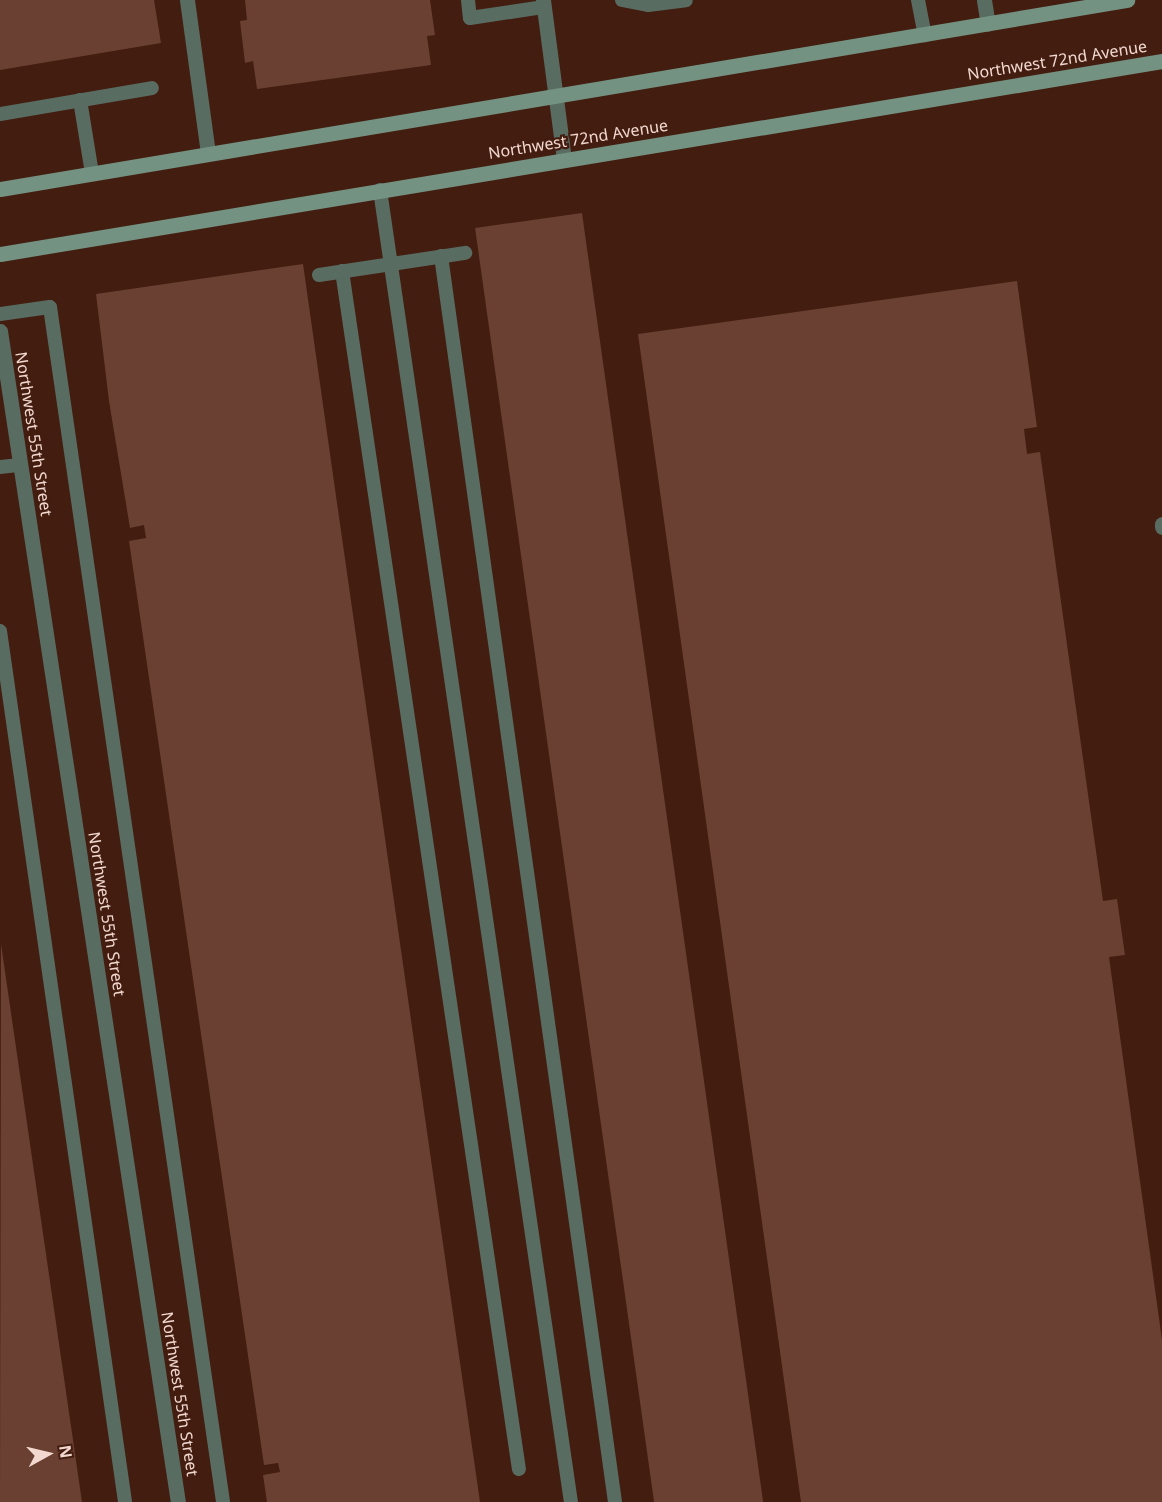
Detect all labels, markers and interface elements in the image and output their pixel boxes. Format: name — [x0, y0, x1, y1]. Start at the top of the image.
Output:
street label: Northwest 72nd Avenue — [966, 36, 1148, 84]
street label: Northwest 72nd Avenue — [487, 115, 669, 163]
street label: Northwest 55th Street — [12, 350, 56, 518]
street label: Northwest 55th Street — [85, 830, 129, 998]
street label: Northwest 55th Street — [158, 1310, 202, 1478]
north arrow — [18, 1424, 78, 1484]
text: N — [54, 1444, 78, 1459]

